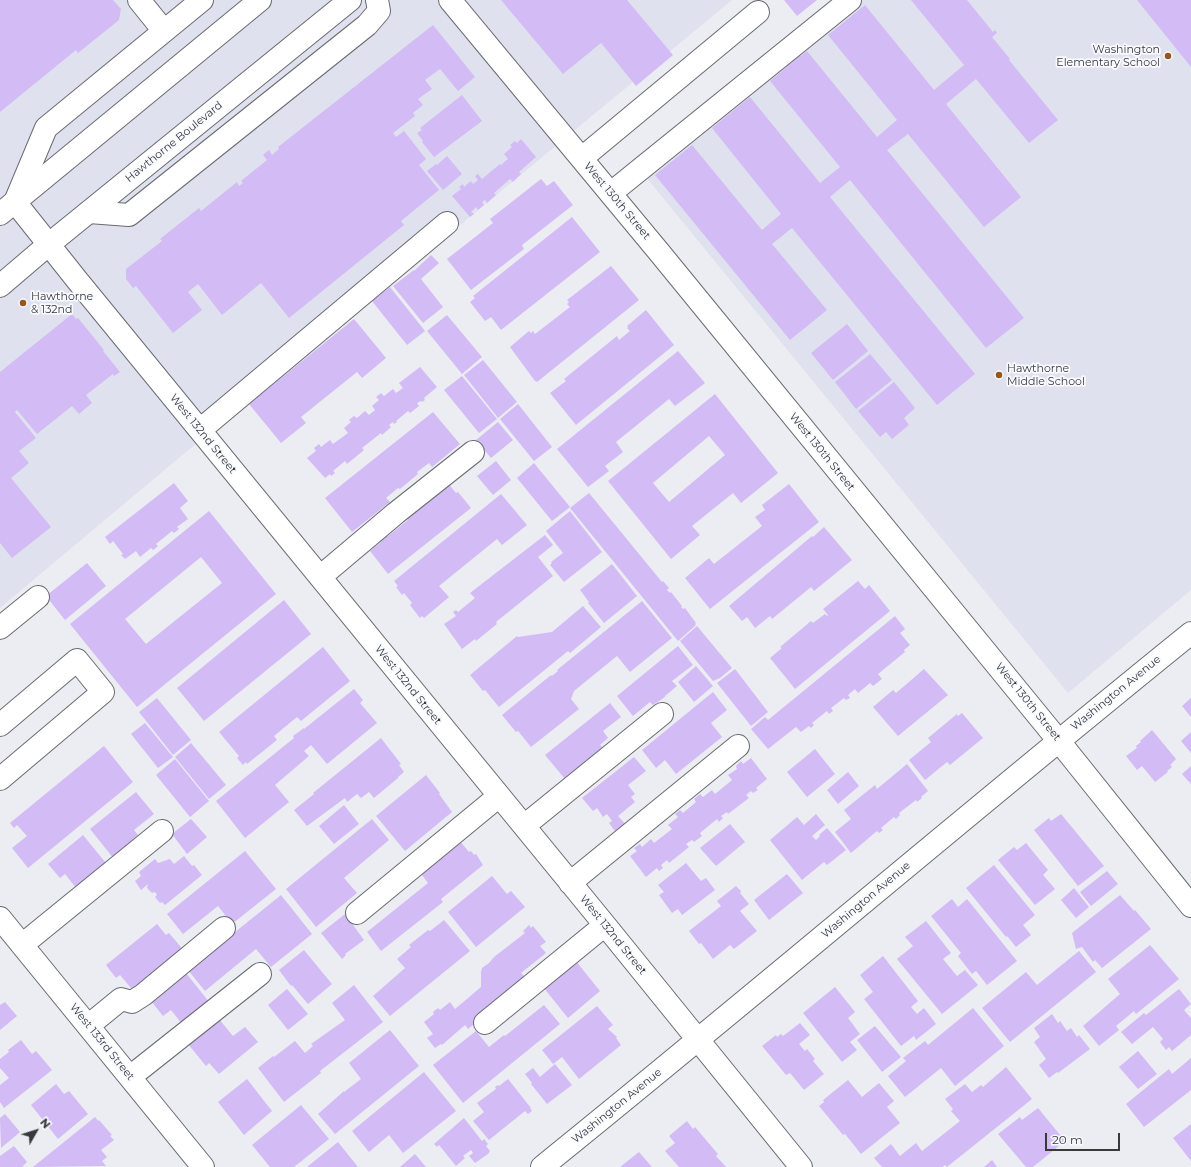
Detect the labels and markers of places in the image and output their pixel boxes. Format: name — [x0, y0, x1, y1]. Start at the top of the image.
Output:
place label: Washington Elementary School — [1056, 43, 1160, 69]
marker: Washington Elementary School — [1163, 51, 1173, 61]
place label: Hawthorne & 132nd — [31, 290, 93, 316]
marker: Hawthorne & 132nd — [18, 298, 28, 308]
place label: Hawthorne Middle School — [1007, 362, 1085, 388]
marker: Hawthorne Middle School — [994, 370, 1004, 380]

